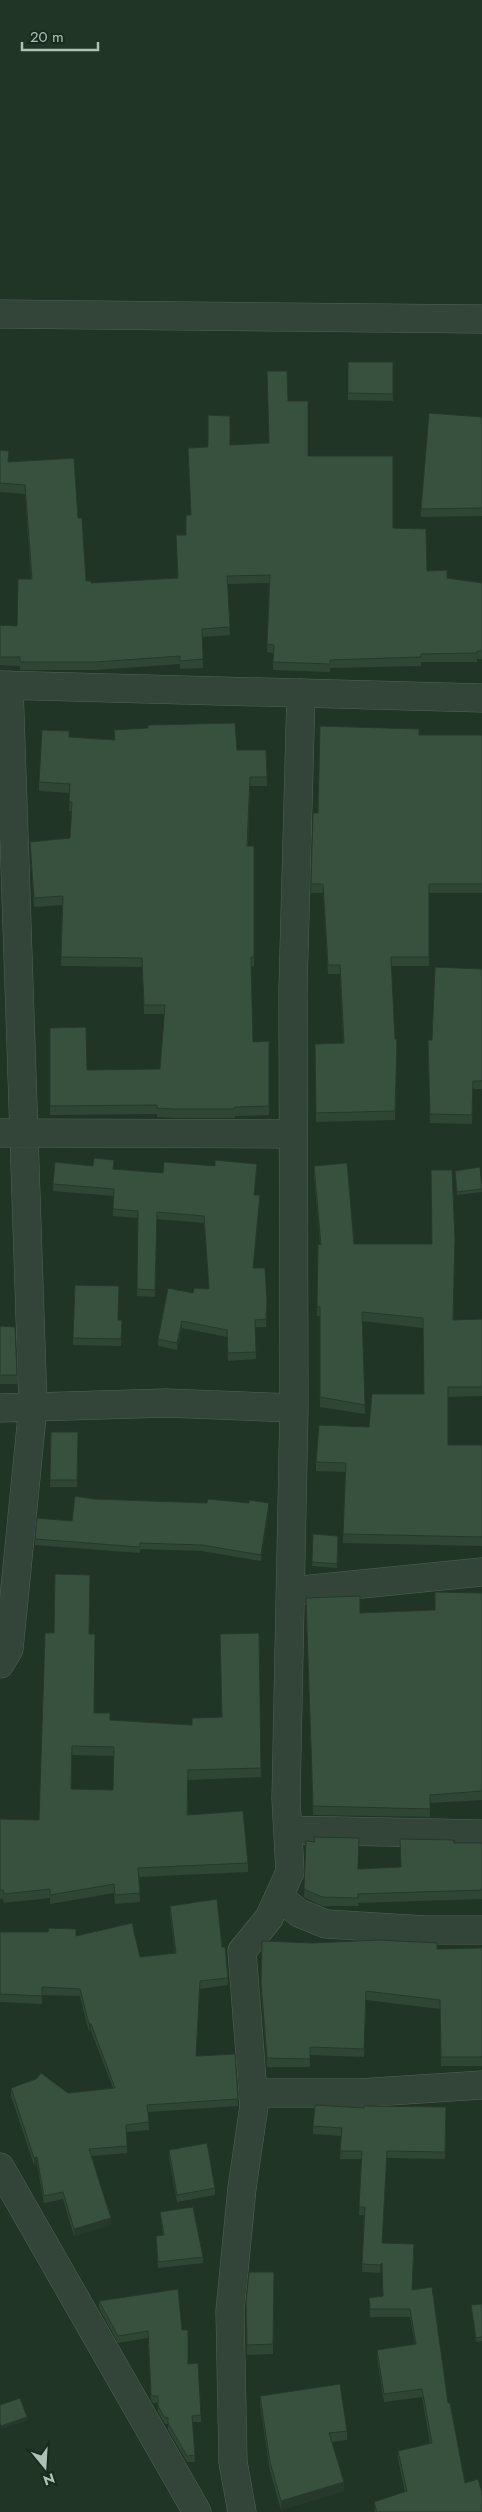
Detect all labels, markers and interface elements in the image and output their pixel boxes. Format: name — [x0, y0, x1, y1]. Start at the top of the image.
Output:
scale bar — [22, 20, 99, 52]
text: 20 m — [30, 26, 64, 48]
north arrow — [20, 2442, 70, 2492]
text: N — [41, 2468, 57, 2491]

